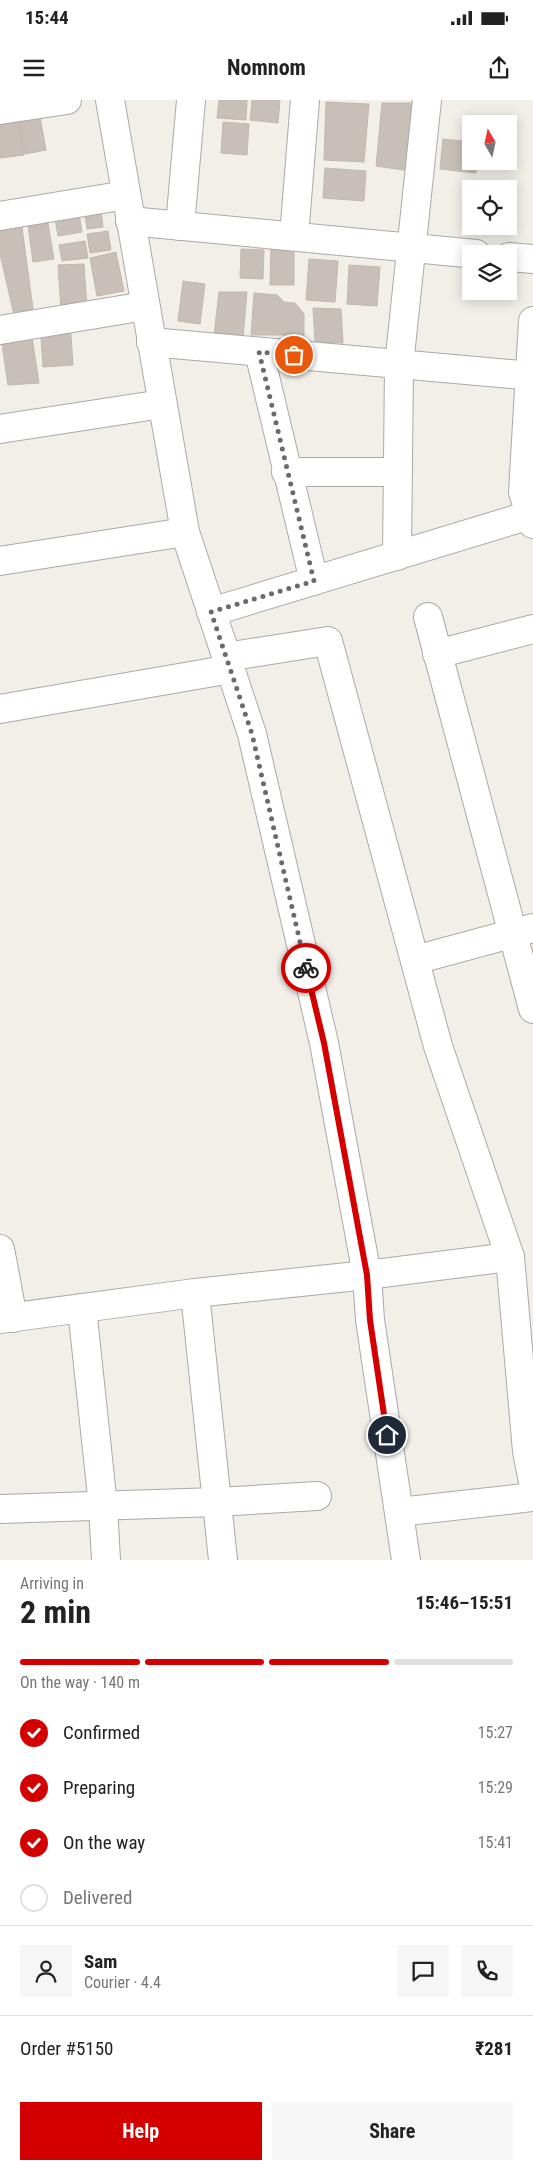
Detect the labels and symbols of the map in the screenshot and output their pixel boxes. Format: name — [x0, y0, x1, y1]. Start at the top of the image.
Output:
north arrow — [462, 115, 518, 170]
pin — [273, 334, 315, 376]
courier — [281, 943, 331, 993]
pin — [366, 1414, 408, 1456]

